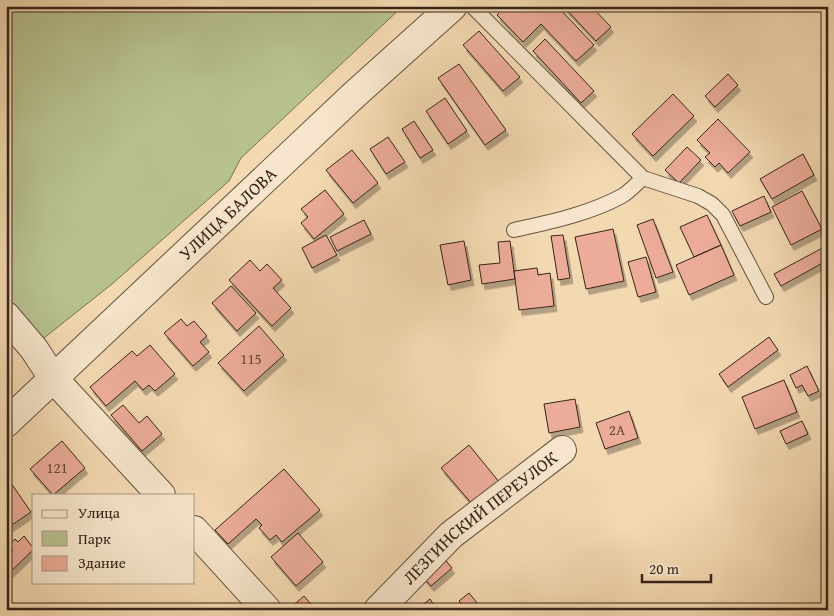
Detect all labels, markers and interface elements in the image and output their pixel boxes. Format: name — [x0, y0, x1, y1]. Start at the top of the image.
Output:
street label: УЛИЦА БАЛОВА — [173, 160, 283, 266]
house number: 115 — [240, 348, 262, 369]
house number: 2А — [609, 419, 625, 440]
street label: ЛЕЗГИНСКИЙ ПЕРЕУЛОК — [396, 444, 563, 590]
house number: 121 — [46, 457, 68, 478]
legend — [32, 494, 195, 584]
text: Улица — [78, 502, 121, 523]
text: Парк — [78, 528, 111, 549]
scale bar — [642, 551, 710, 583]
text: Здание — [78, 552, 126, 573]
text: 20 m — [649, 558, 680, 579]

